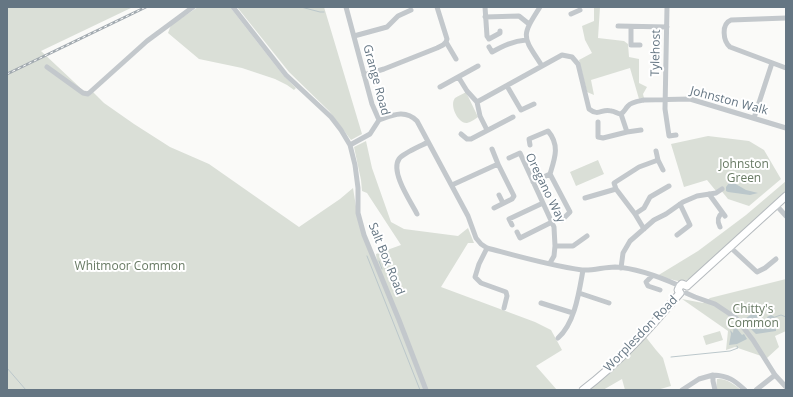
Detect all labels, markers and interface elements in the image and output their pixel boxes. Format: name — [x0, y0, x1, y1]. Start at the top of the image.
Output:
street label: Tylehost — [648, 29, 664, 77]
street label: Grange Road — [360, 43, 392, 117]
street label: Johnston Walk — [689, 84, 769, 118]
street label: Oregano Way — [522, 151, 568, 225]
park label: Johnston Green — [719, 158, 769, 186]
street label: Salt Box Road — [365, 221, 407, 297]
park label: Whitmoor Common — [75, 260, 185, 274]
street label: Worplesdon Road — [601, 293, 681, 375]
park label: Chitty's Common — [727, 303, 779, 331]

